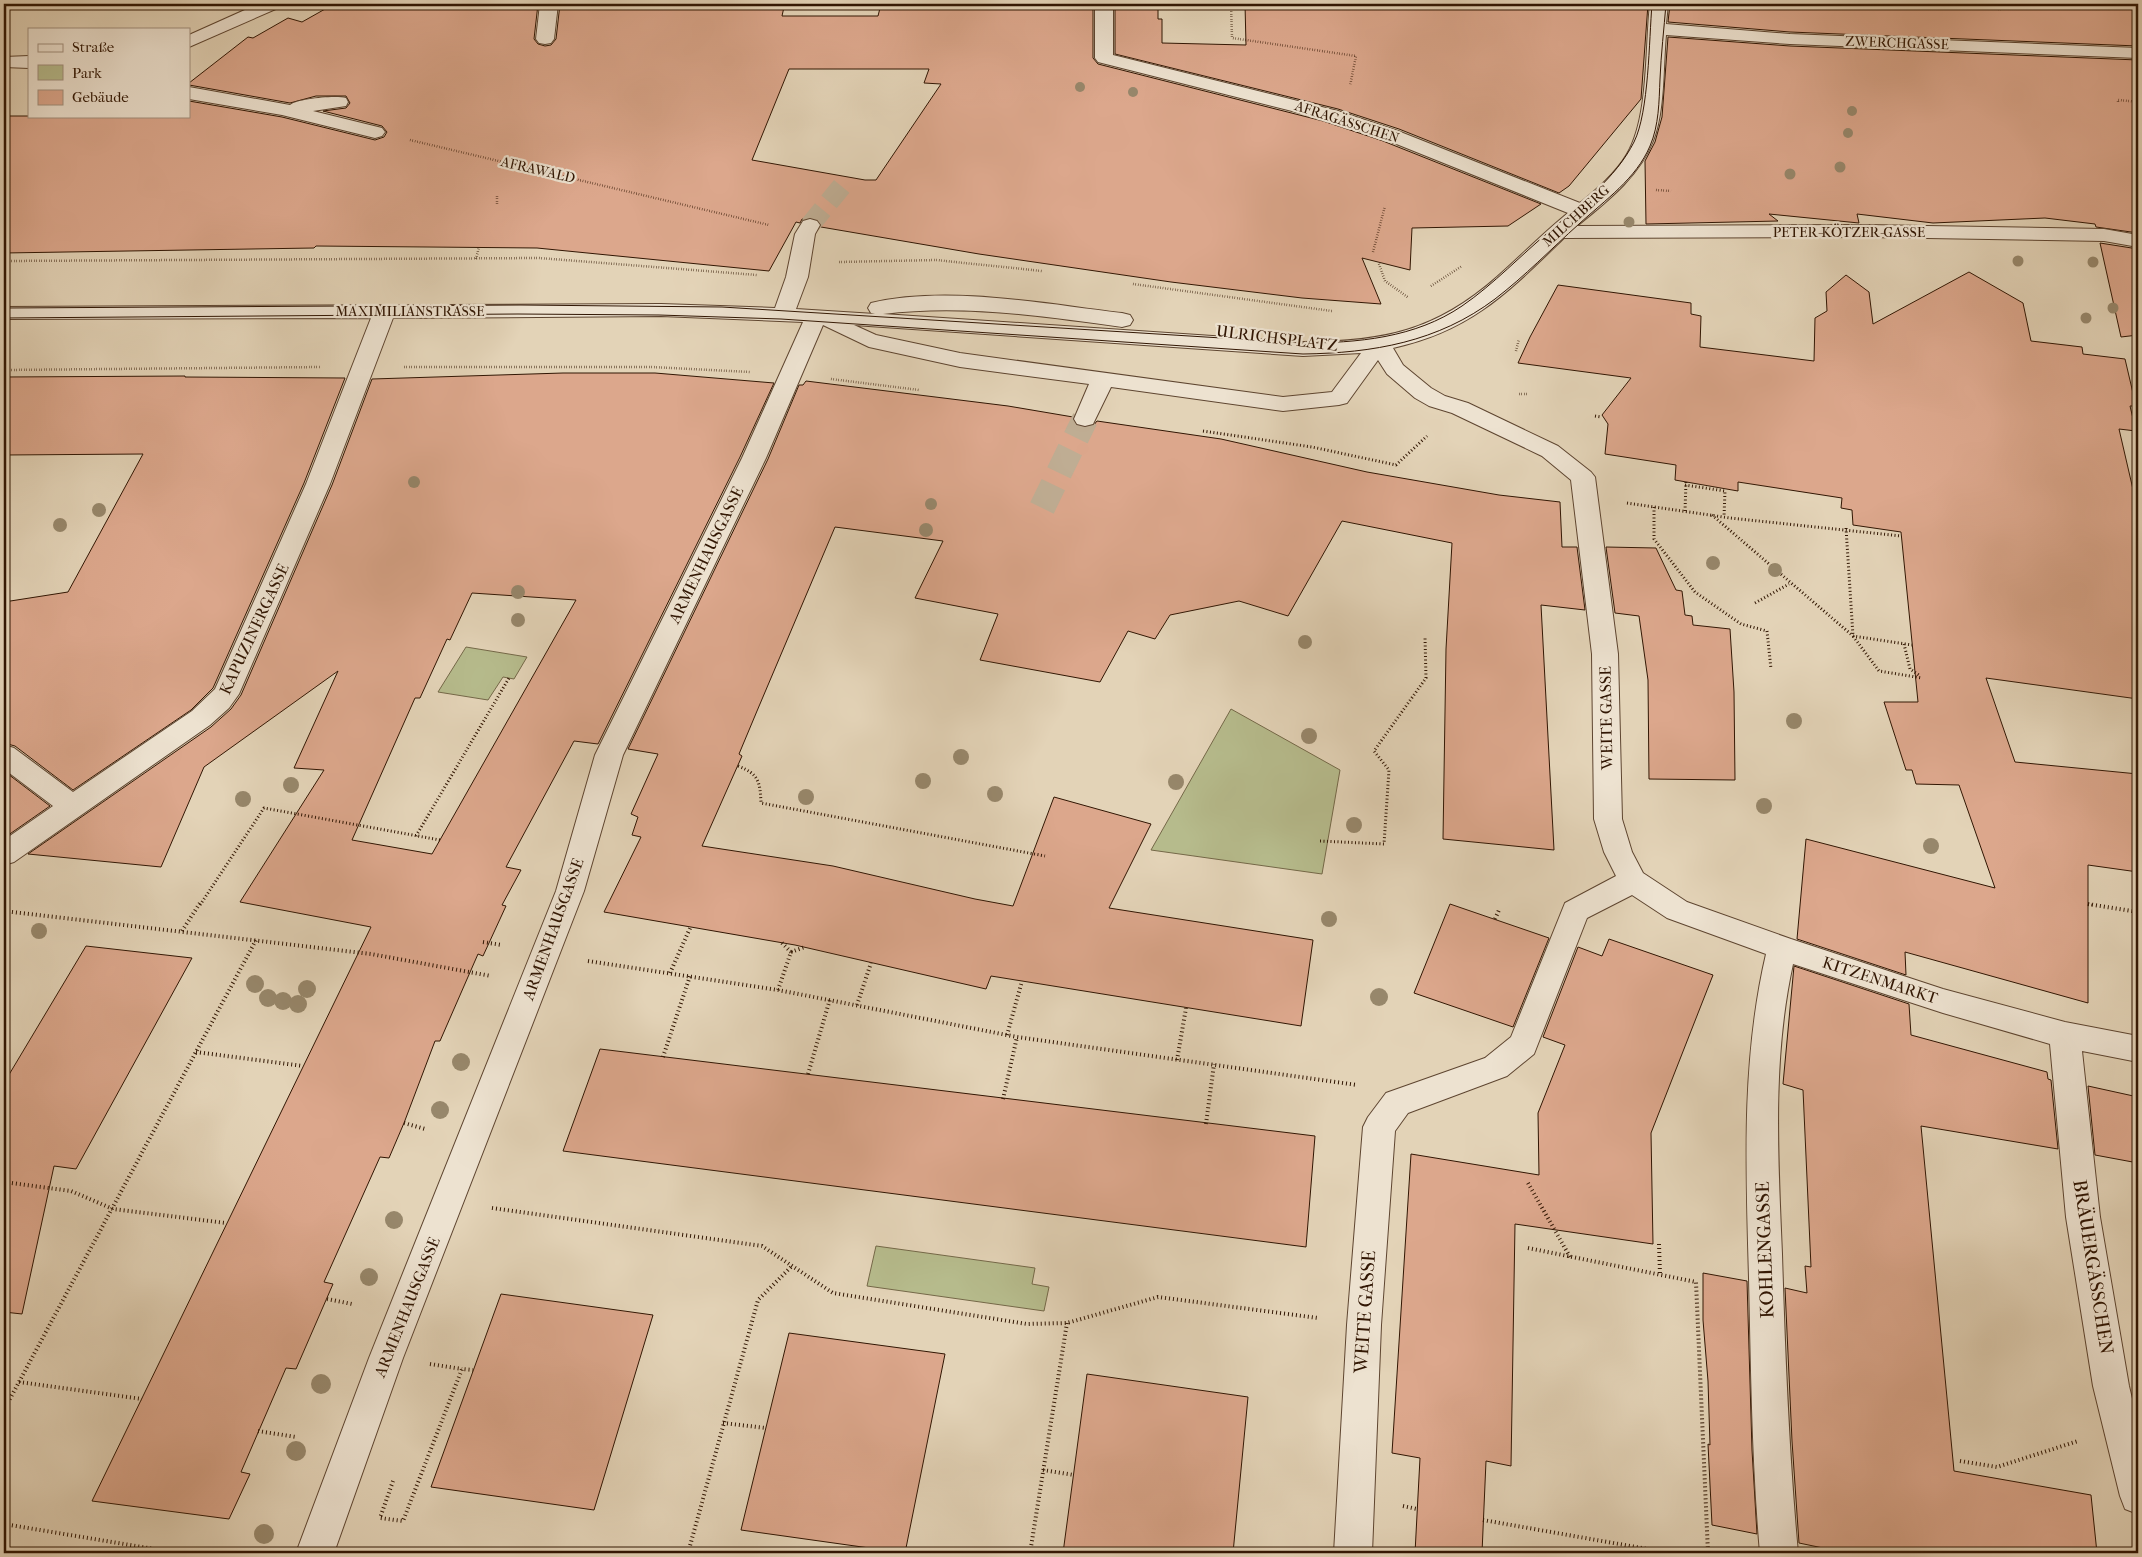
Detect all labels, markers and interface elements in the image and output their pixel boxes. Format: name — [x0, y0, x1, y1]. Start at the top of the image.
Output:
legend — [28, 28, 190, 118]
street label: ZWERCHGASSE — [1845, 33, 1950, 53]
text: Straße — [72, 38, 115, 56]
text: Park — [72, 64, 102, 82]
text: Gebäude — [72, 88, 129, 106]
street label: AFRAGÄSSCHEN — [1292, 97, 1402, 147]
street label: AFRAWALD — [498, 153, 577, 187]
street label: MILCHBERG — [1539, 181, 1613, 251]
street label: PETER-KÖTZER-GASSE — [1773, 223, 1926, 241]
street label: MAXIMILIANSTRASSE — [336, 303, 485, 320]
street label: ULRICHSPLATZ — [1215, 321, 1339, 355]
street label: ARMENHAUSGASSE — [664, 483, 747, 627]
street label: KAPUZINERGASSE — [215, 560, 293, 697]
street label: WEITE GASSE — [1596, 666, 1616, 771]
street label: ARMENHAUSGASSE — [518, 855, 588, 1004]
street label: KITZENMARKT — [1820, 952, 1940, 1008]
street label: BRÄUERGÄSSCHEN — [2068, 1178, 2118, 1357]
street label: KOHLENGASSE — [1752, 1181, 1778, 1319]
street label: ARMENHAUSGASSE — [370, 1234, 444, 1381]
street label: WEITE GASSE — [1350, 1249, 1380, 1375]

